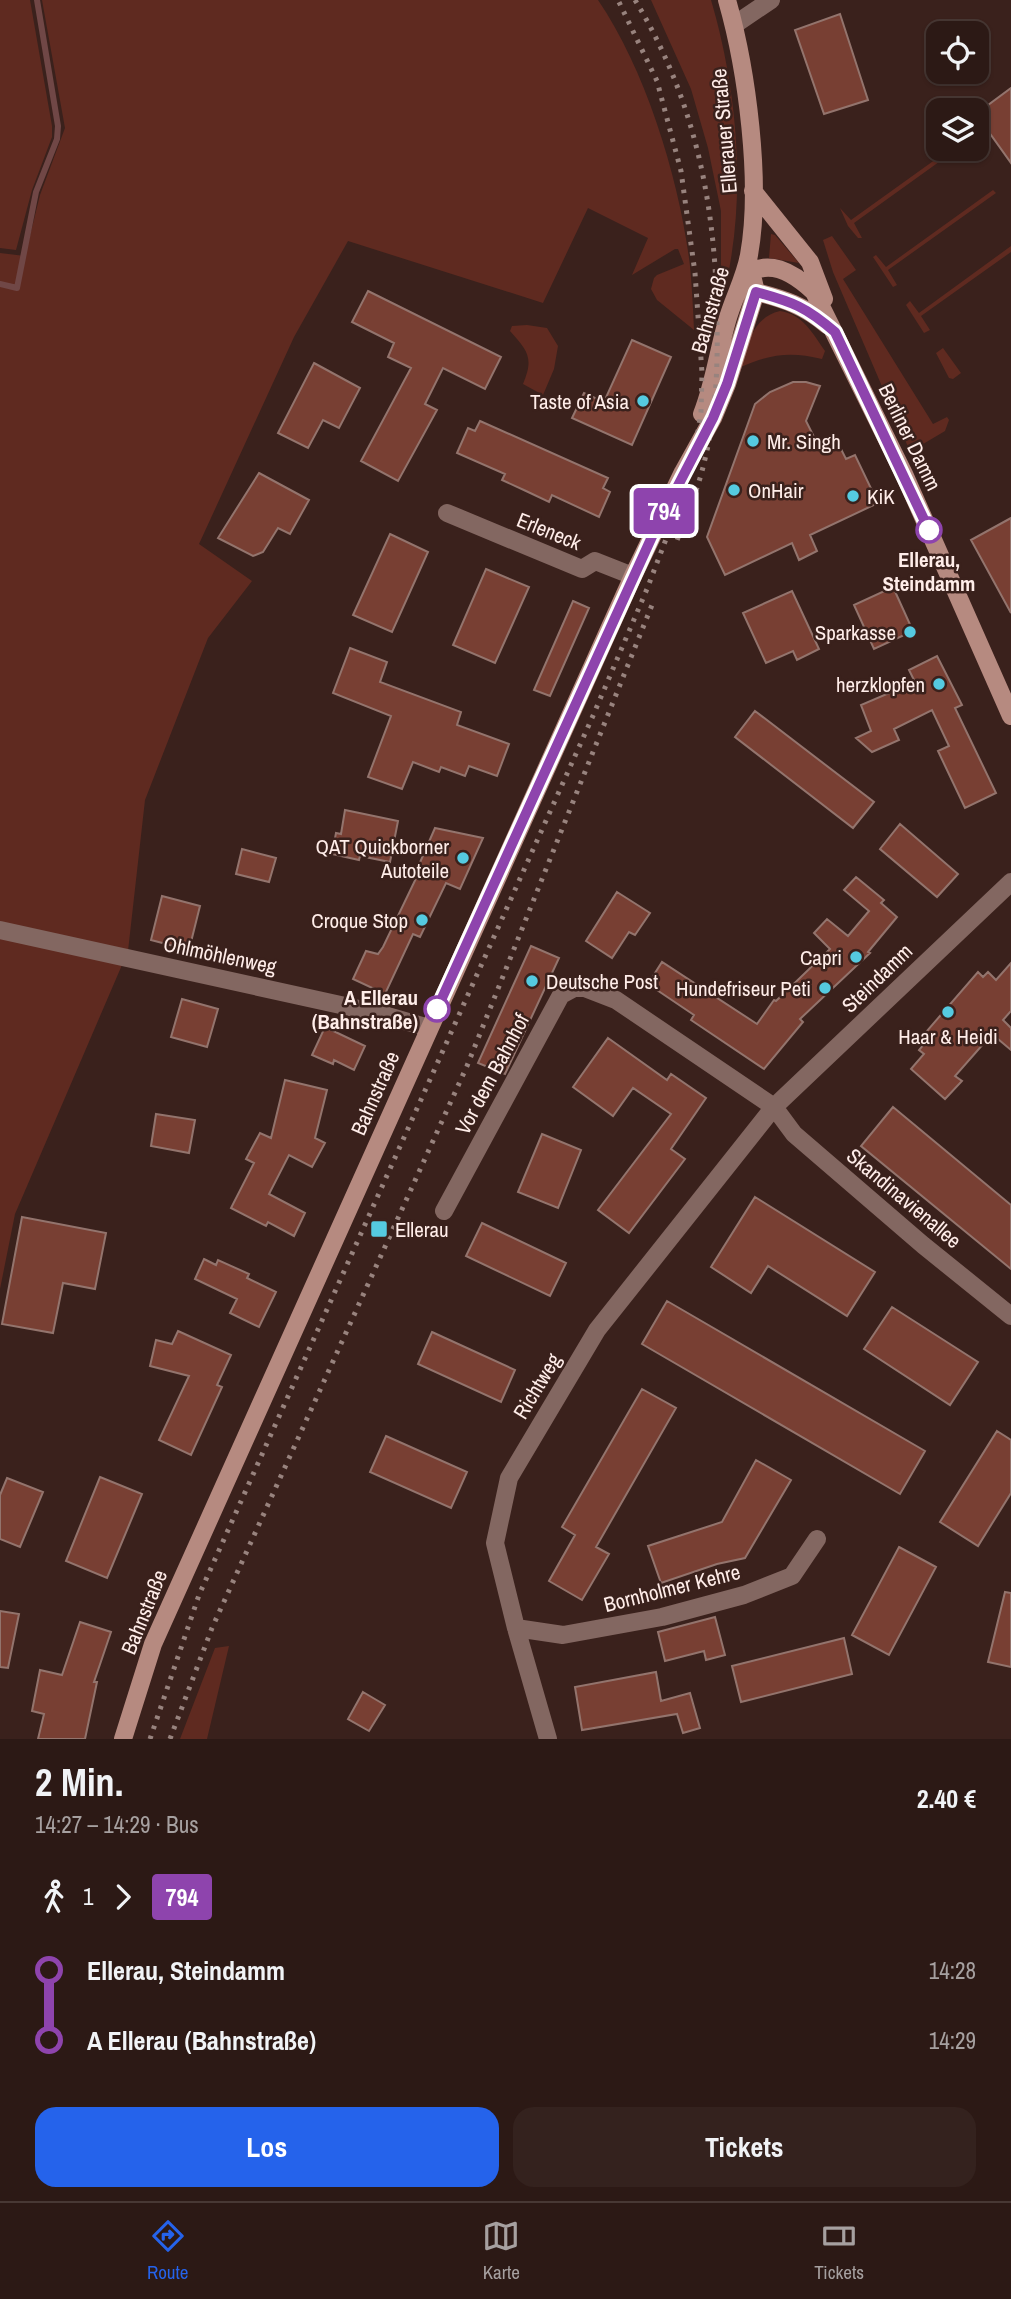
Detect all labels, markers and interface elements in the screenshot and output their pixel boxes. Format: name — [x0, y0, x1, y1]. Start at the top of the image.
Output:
map controls — [926, 21, 989, 161]
button: locate — [926, 21, 989, 84]
street label: Ellerauer Straße — [704, 67, 744, 195]
button: layers — [926, 98, 989, 161]
street label: Bahnstraße — [684, 263, 736, 357]
street label: Berliner Damm — [872, 379, 948, 495]
place label: Taste of Asia — [530, 387, 629, 416]
marker: Taste of Asia — [635, 393, 651, 409]
place label: Mr. Singh — [767, 427, 841, 456]
marker: Mr. Singh — [745, 433, 761, 449]
place label: OnHair — [748, 476, 804, 505]
marker: OnHair — [726, 482, 742, 498]
place label: KiK — [867, 482, 895, 511]
line badge: 794 — [624, 488, 704, 534]
marker: KiK — [845, 488, 861, 504]
text: 794 — [648, 495, 680, 527]
street label: Erleneck — [513, 505, 586, 557]
marker: Ellerau, Steindamm — [916, 517, 942, 543]
place label: Ellerau, Steindamm — [883, 545, 975, 598]
place label: Sparkasse — [815, 618, 896, 647]
marker: Sparkasse — [902, 624, 918, 640]
place label: herzklopfen — [836, 670, 925, 699]
marker: herzklopfen — [931, 676, 947, 692]
place label: QAT Quickborner Autoteile — [316, 832, 449, 885]
marker: QAT Quickborner Autoteile — [455, 850, 471, 866]
place label: Croque Stop — [311, 906, 408, 935]
marker: Croque Stop — [414, 912, 430, 928]
street label: Ohlmöhlenweg — [161, 929, 280, 981]
street label: Steindamm — [835, 937, 919, 1019]
place label: Capri — [800, 943, 842, 972]
marker: Capri — [848, 949, 864, 965]
place label: Deutsche Post — [546, 967, 658, 996]
marker: Deutsche Post — [524, 973, 540, 989]
place label: Hundefriseur Peti — [676, 974, 811, 1003]
marker: Hundefriseur Peti — [817, 980, 833, 996]
place label: A Ellerau (Bahnstraße) — [312, 983, 418, 1036]
marker: A Ellerau (Bahnstraße) — [424, 996, 450, 1022]
marker: Haar & Heidi — [940, 1004, 956, 1020]
street label: Vor dem Bahnhof — [448, 1008, 536, 1140]
place label: Haar & Heidi — [898, 1022, 998, 1051]
street label: Bahnstraße — [344, 1046, 406, 1140]
street label: Skandinavienallee — [840, 1141, 968, 1255]
place label: Ellerau — [395, 1215, 449, 1244]
marker: Ellerau — [369, 1219, 389, 1239]
street label: Richtweg — [506, 1347, 568, 1424]
street label: Bornholmer Kehre — [601, 1557, 743, 1619]
street label: Bahnstraße — [114, 1565, 174, 1659]
text: 2 Min. — [35, 1757, 123, 1808]
text: 2.40 € — [917, 1781, 976, 1816]
text: 14:27 – 14:29 · Bus — [35, 1809, 199, 1840]
icon: walk — [35, 1878, 73, 1916]
icon: forward — [104, 1878, 142, 1916]
text: 1 — [83, 1881, 94, 1912]
text: 794 — [166, 1881, 198, 1913]
text: Ellerau, Steindamm — [87, 1953, 285, 1988]
text: 14:28 — [929, 1955, 976, 1986]
text: A Ellerau (Bahnstraße) — [87, 2023, 316, 2058]
text: 14:29 — [929, 2025, 976, 2056]
button: Los — [35, 2107, 499, 2187]
button: Tickets — [513, 2107, 976, 2187]
tab: Route — [147, 2217, 189, 2285]
tab: Karte — [482, 2217, 520, 2285]
tab: Tickets — [814, 2217, 864, 2285]

